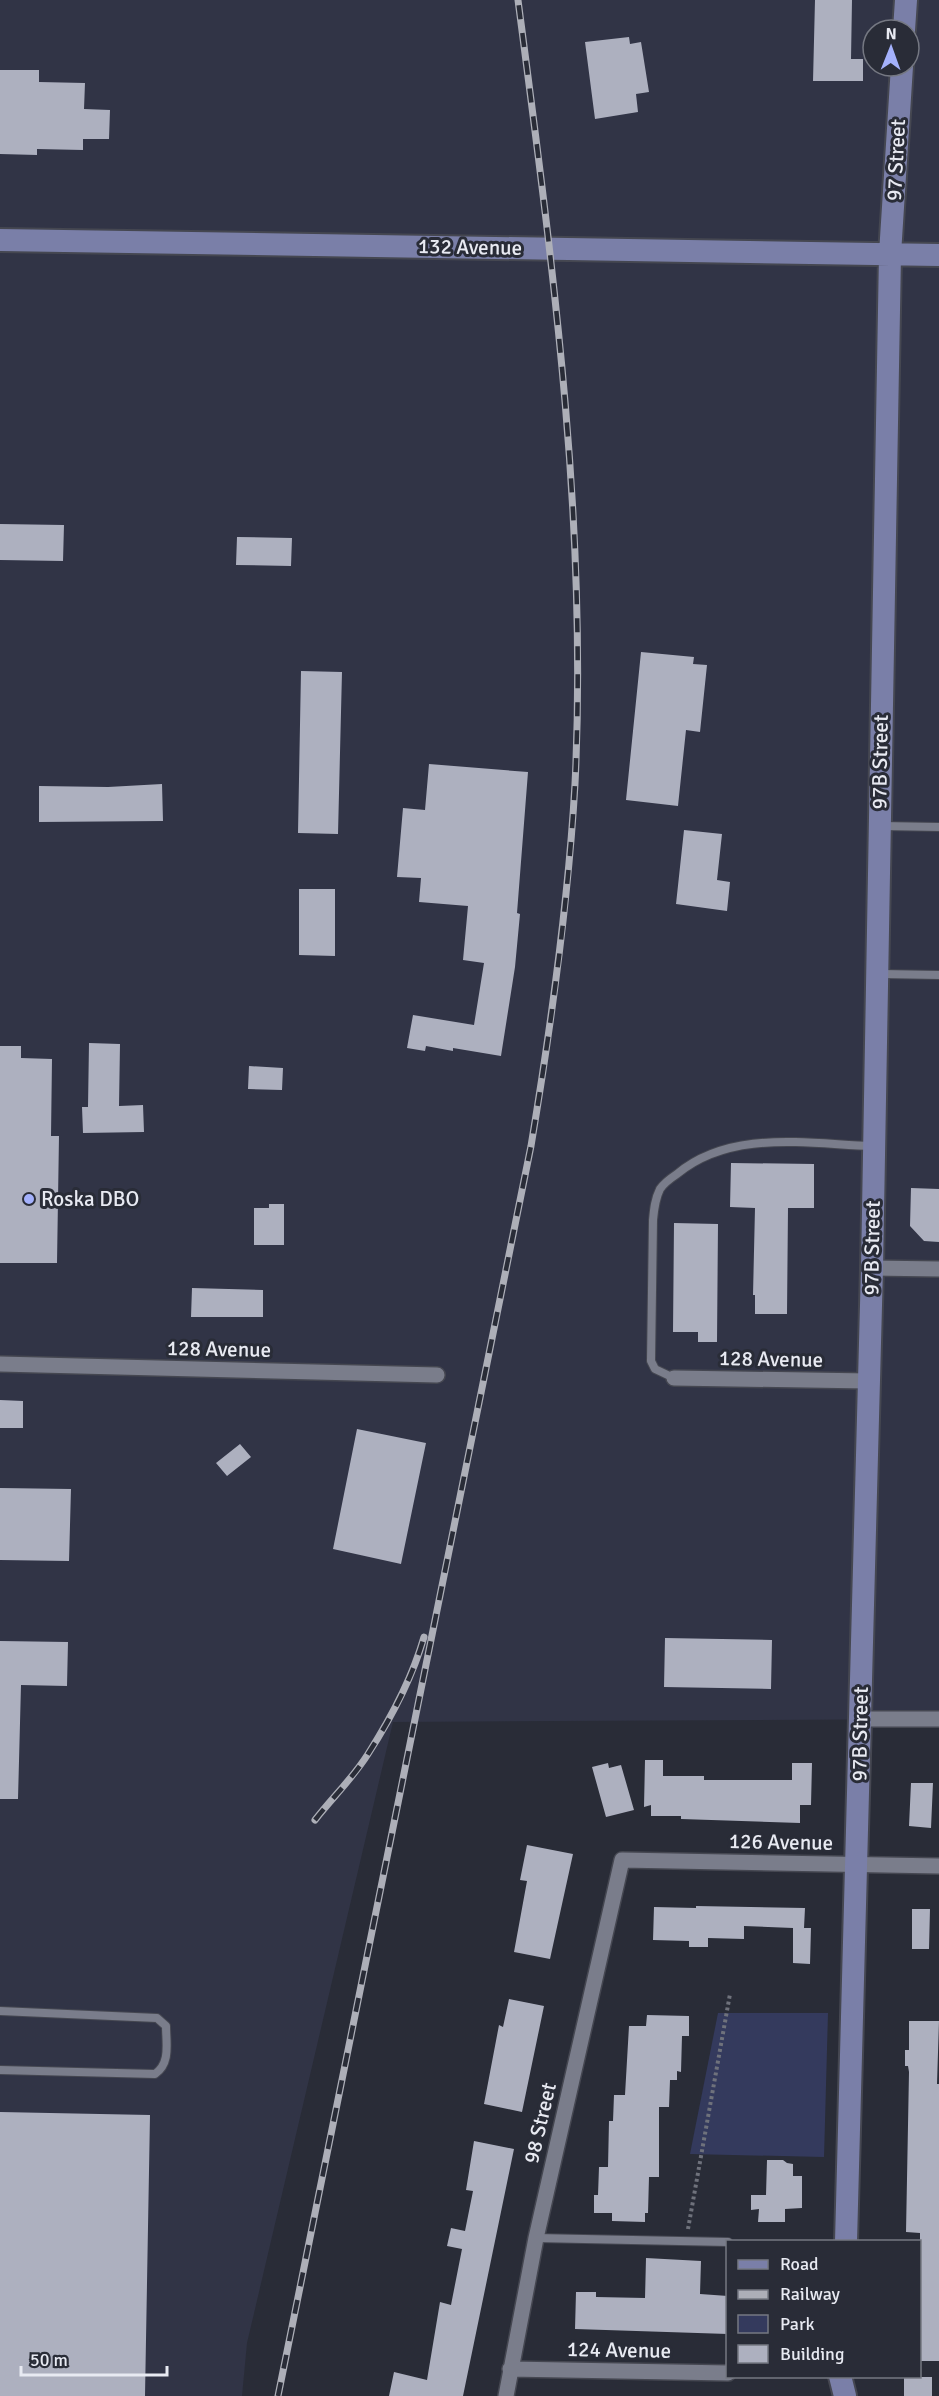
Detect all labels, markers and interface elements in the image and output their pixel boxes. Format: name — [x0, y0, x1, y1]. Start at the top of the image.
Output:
north arrow — [861, 18, 921, 78]
text: N — [886, 24, 897, 44]
street label: 97 Street — [881, 118, 911, 202]
street label: 132 Avenue — [418, 233, 522, 261]
street label: 97B Street — [866, 714, 894, 810]
place label: Roska DBO — [41, 1186, 139, 1212]
marker: Roska DBO — [22, 1192, 36, 1206]
street label: 97B Street — [858, 1200, 886, 1296]
street label: 128 Avenue — [167, 1335, 271, 1363]
street label: 128 Avenue — [719, 1345, 823, 1373]
street label: 97B Street — [846, 1686, 874, 1782]
street label: 126 Avenue — [729, 1828, 833, 1856]
street label: 98 Street — [518, 2080, 562, 2166]
legend — [726, 2240, 921, 2378]
text: Road — [780, 2253, 819, 2275]
text: Railway — [780, 2283, 841, 2305]
text: Park — [780, 2313, 815, 2335]
street label: 124 Avenue — [567, 2336, 671, 2364]
scale bar — [21, 2339, 166, 2377]
text: Building — [780, 2343, 844, 2365]
text: 50 m — [30, 2349, 68, 2371]

